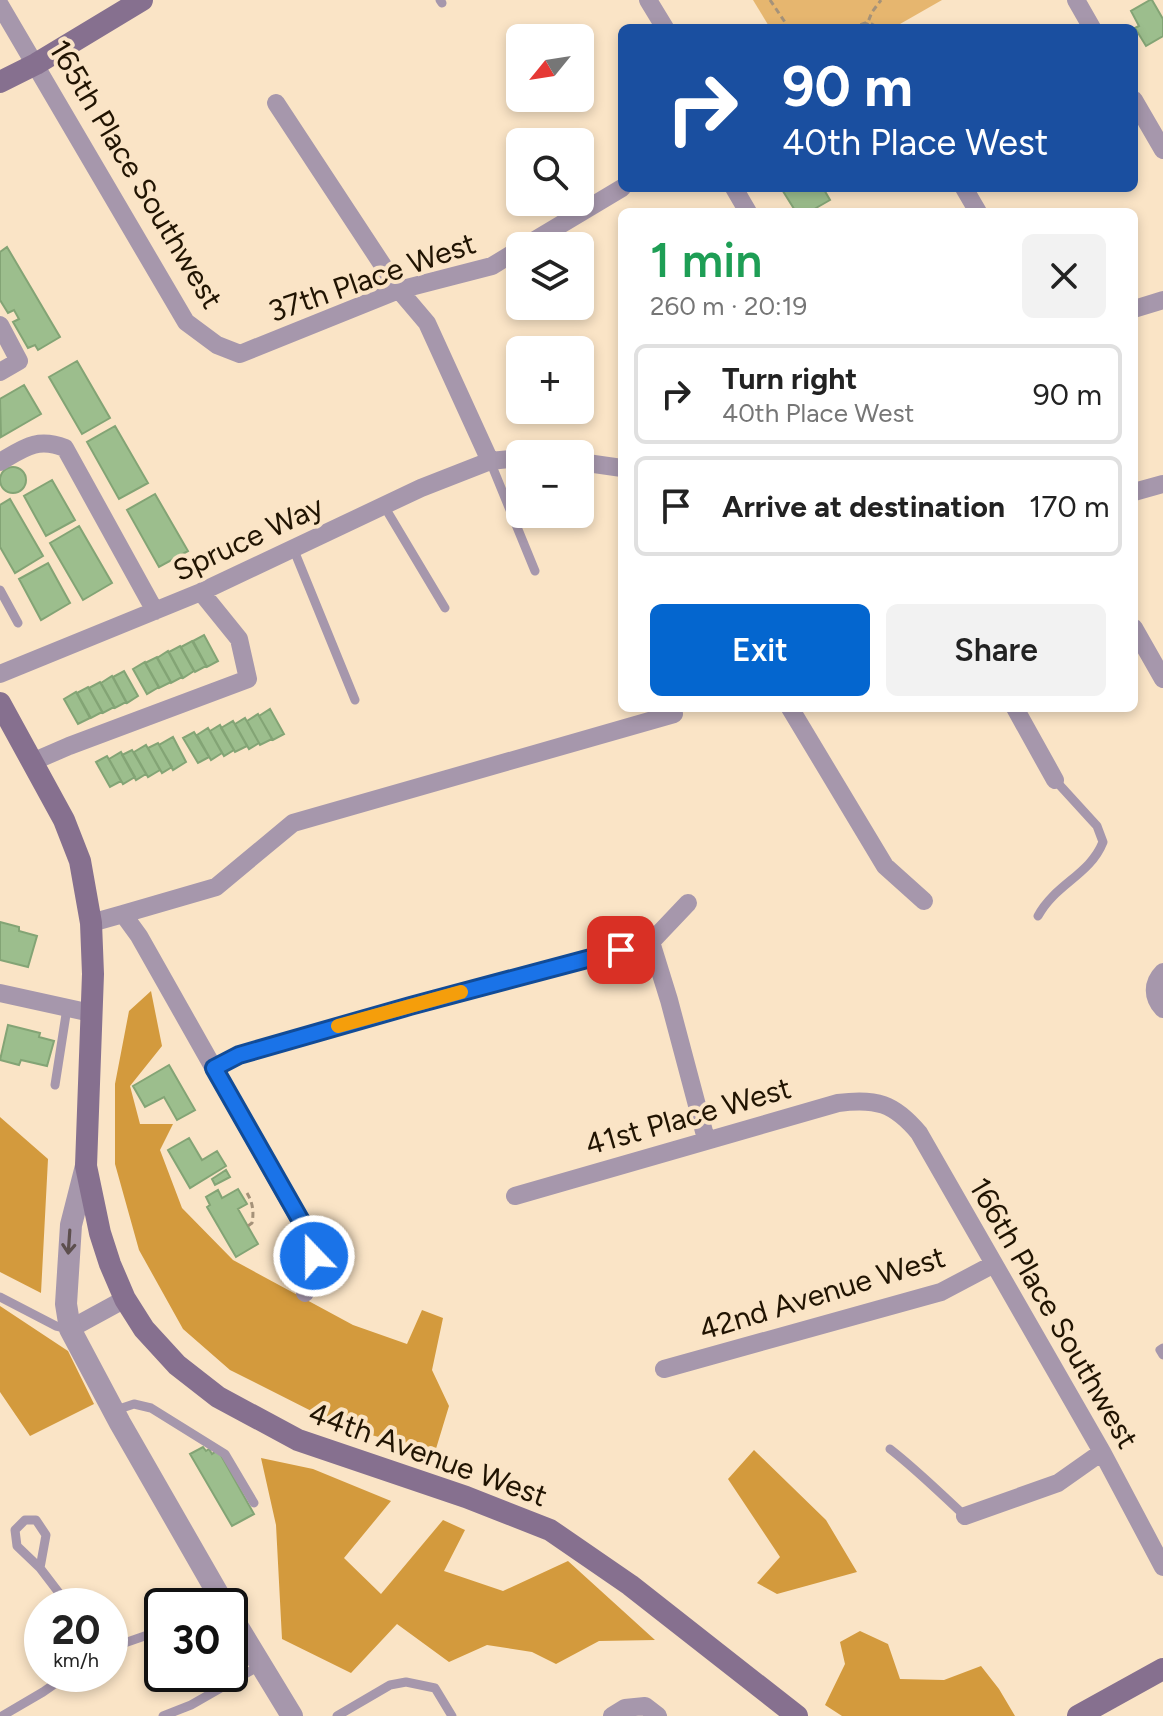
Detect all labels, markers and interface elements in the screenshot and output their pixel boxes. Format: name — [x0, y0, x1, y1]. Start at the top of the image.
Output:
north arrow — [506, 24, 594, 112]
map controls — [506, 24, 594, 528]
street label: 165th Place Southwest — [41, 33, 231, 315]
text: 90 m — [782, 53, 913, 120]
icon: right — [650, 56, 754, 160]
text: 40th Place West — [782, 121, 1048, 164]
button: search — [506, 128, 594, 216]
street label: 37th Place West — [264, 224, 480, 330]
text: 1 min — [650, 231, 762, 289]
button: layers — [506, 232, 594, 320]
button: close — [1022, 234, 1106, 318]
text: 260 m · 20:19 — [650, 290, 807, 322]
button: + — [506, 336, 594, 424]
text: Turn right — [722, 360, 857, 397]
icon: right — [654, 372, 698, 416]
text: 90 m — [1033, 376, 1102, 413]
text: 40th Place West — [722, 397, 914, 429]
button: − — [506, 440, 594, 528]
icon: arrive — [654, 484, 698, 528]
street label: Spruce Way — [167, 487, 329, 589]
text: Arrive at destination — [722, 488, 1005, 525]
text: 170 m — [1029, 488, 1110, 525]
button: Exit — [650, 604, 870, 696]
button: Share — [886, 604, 1106, 696]
pin — [587, 916, 655, 984]
icon: arrive — [599, 928, 643, 972]
street label: 41st Place West — [581, 1069, 795, 1163]
street label: 166th Place Southwest — [961, 1171, 1147, 1455]
position arrow — [272, 1214, 356, 1298]
one-way arrow — [61, 1228, 76, 1255]
street label: 42nd Avenue West — [695, 1238, 949, 1348]
street label: 44th Avenue West — [304, 1394, 552, 1514]
speed limit sign: 30 — [144, 1588, 248, 1692]
text: 20 — [51, 1606, 101, 1654]
text: km/h — [53, 1648, 99, 1672]

